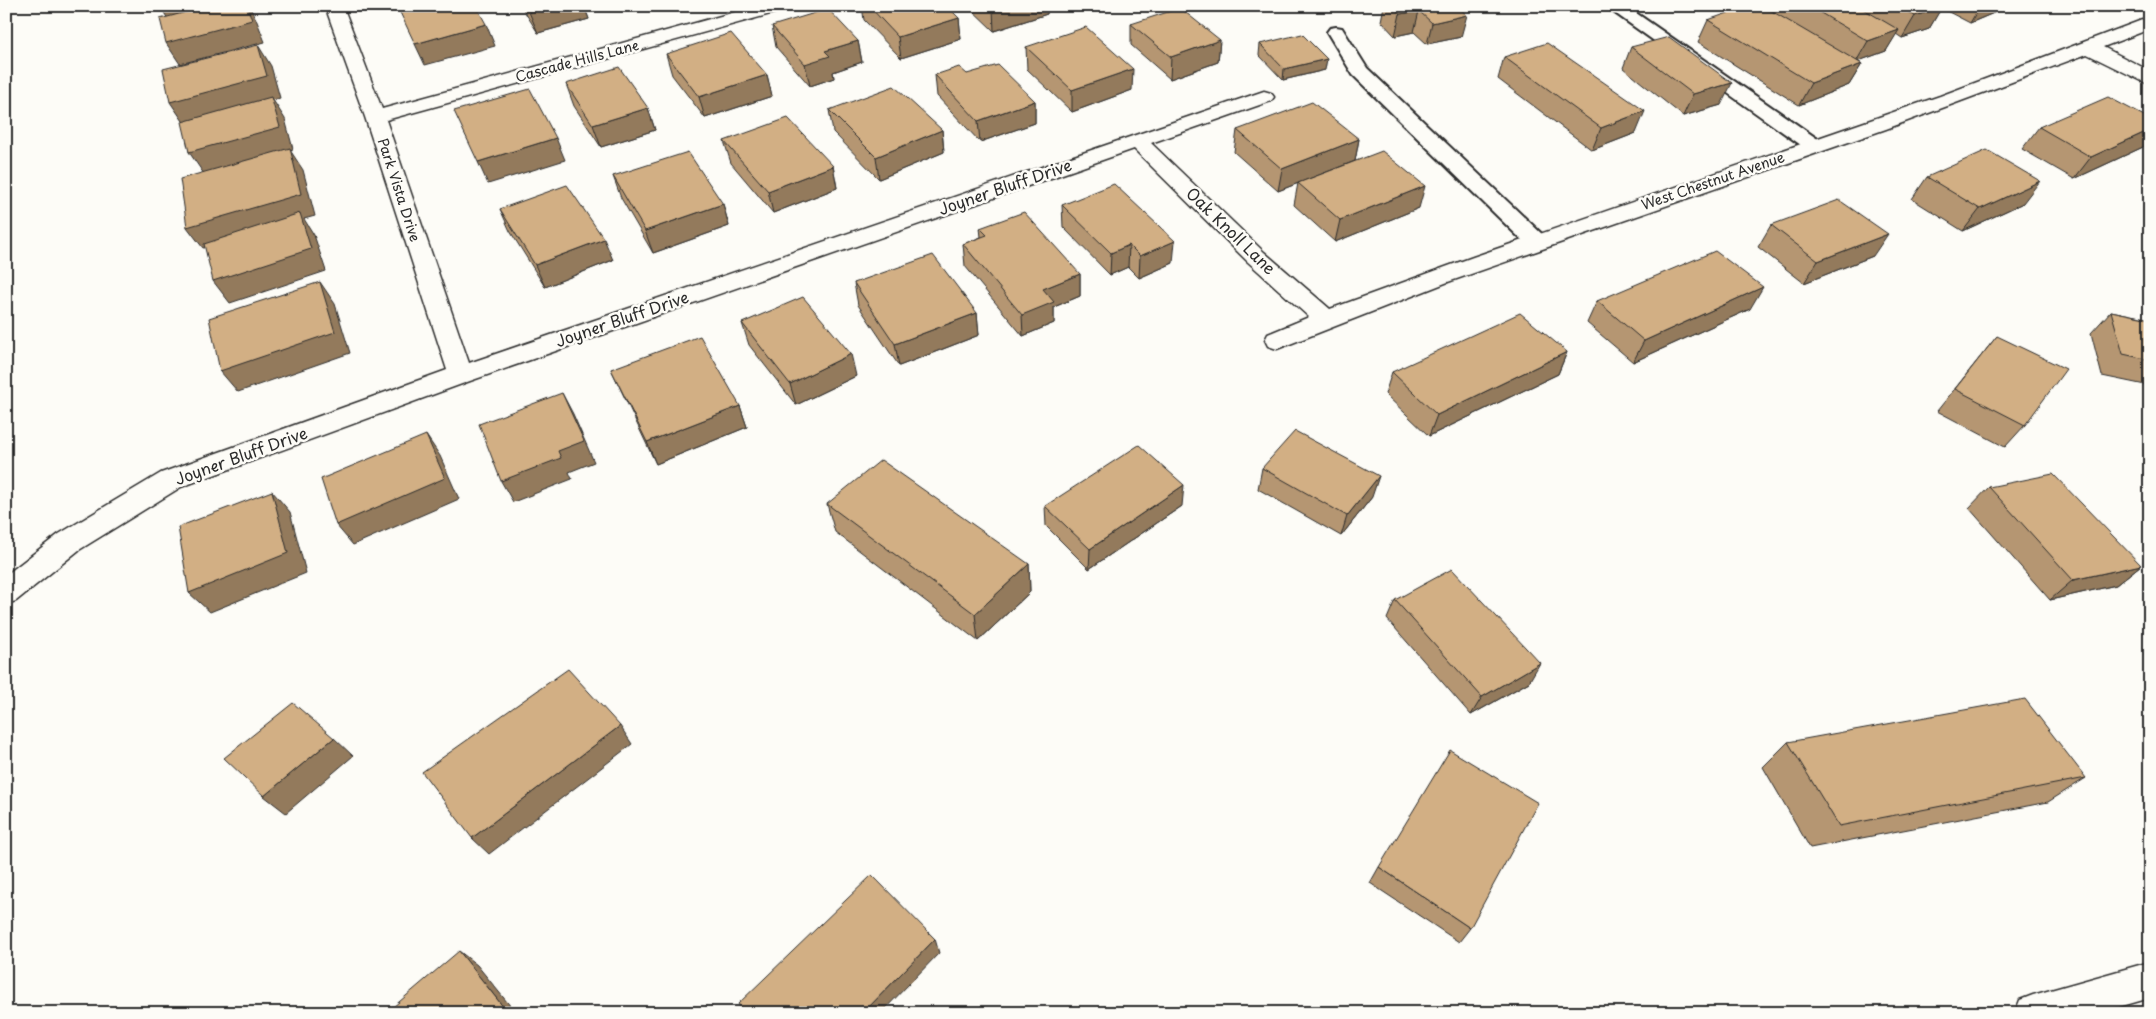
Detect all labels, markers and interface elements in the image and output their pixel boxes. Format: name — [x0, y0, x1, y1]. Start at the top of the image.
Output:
street label: Cascade Hills Lane — [513, 34, 641, 87]
street label: Park Vista Drive — [373, 135, 426, 244]
street label: West Chestnut Avenue — [1638, 146, 1787, 215]
street label: Joyner Bluff Drive — [935, 152, 1075, 220]
street label: Oak Knoll Lane — [1181, 181, 1282, 279]
street label: Joyner Bluff Drive — [552, 284, 692, 352]
street label: Joyner Bluff Drive — [171, 420, 310, 490]

